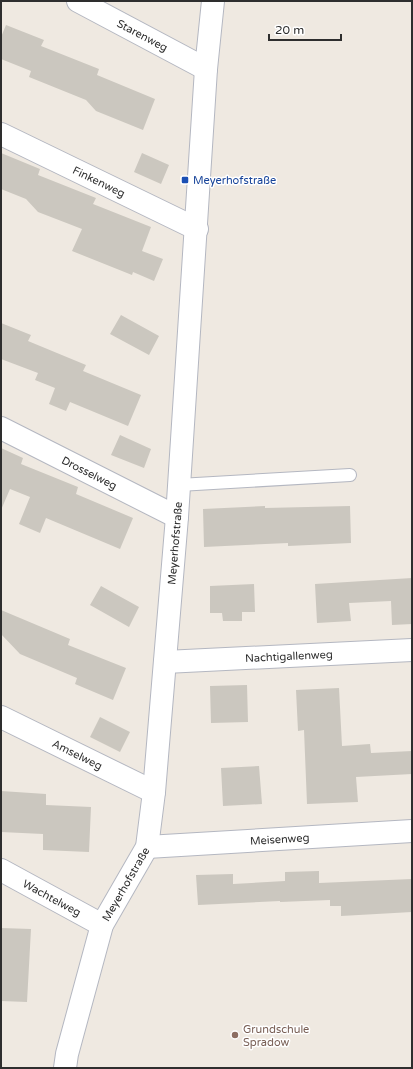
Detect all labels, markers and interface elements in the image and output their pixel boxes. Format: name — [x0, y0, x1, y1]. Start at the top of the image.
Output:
scale bar — [269, 16, 341, 42]
street label: Starenweg — [115, 17, 170, 55]
text: 20 m — [275, 23, 304, 37]
street label: Finkenweg — [71, 164, 127, 200]
place label: Meyerhofstraße — [193, 174, 276, 187]
marker: Meyerhofstraße — [180, 175, 190, 185]
street label: Drosselweg — [59, 454, 119, 493]
street label: Meyerhofstraße — [165, 501, 185, 585]
street label: Nachtigallenweg — [245, 648, 333, 665]
street label: Amselweg — [50, 737, 104, 773]
street label: Meisenweg — [250, 831, 310, 848]
street label: Meyerhofstraße — [100, 845, 152, 924]
street label: Wachtelweg — [20, 877, 83, 919]
place label: Grundschule Spradow — [243, 1023, 309, 1049]
marker: Grundschule Spradow — [230, 1030, 240, 1040]

